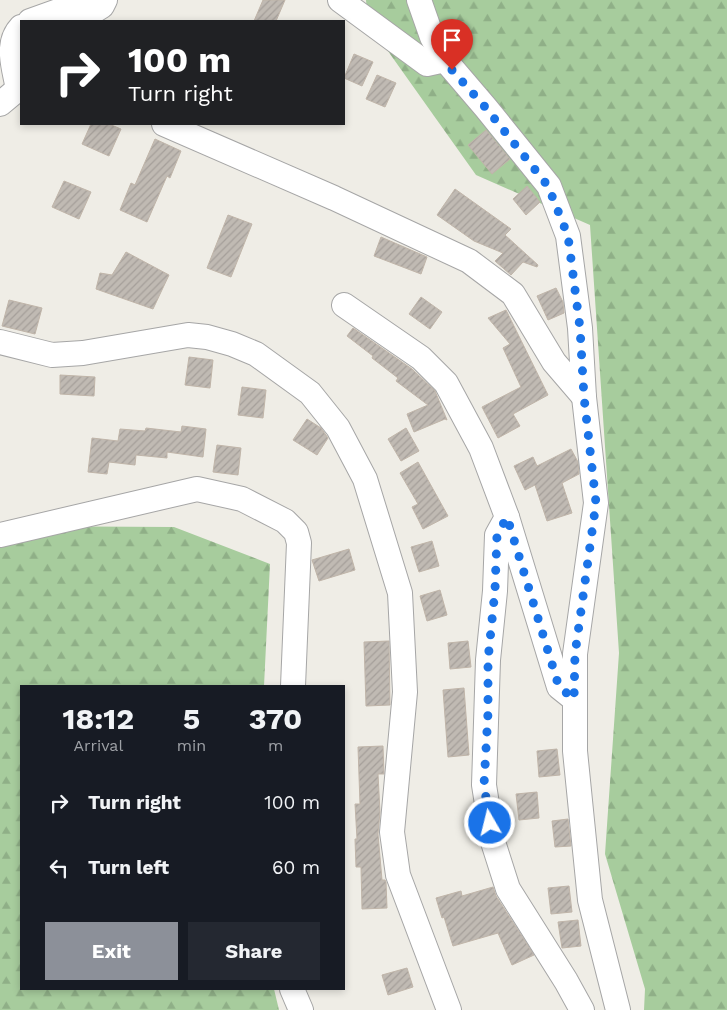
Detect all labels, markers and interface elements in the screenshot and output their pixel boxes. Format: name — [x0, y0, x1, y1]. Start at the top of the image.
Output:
pin — [431, 19, 473, 70]
icon: arrive — [438, 26, 466, 54]
text: 100 m — [128, 39, 231, 81]
icon: right — [45, 40, 110, 105]
text: Turn right — [128, 81, 233, 106]
text: 18:12 — [63, 701, 134, 736]
text: 5 — [183, 701, 200, 736]
text: 370 — [249, 701, 302, 736]
text: Arrival — [73, 736, 123, 755]
text: min — [177, 736, 206, 755]
text: m — [268, 736, 283, 755]
icon: right — [45, 789, 73, 817]
text: Turn right — [88, 791, 181, 814]
text: 100 m — [264, 791, 320, 814]
position arrow — [463, 796, 515, 848]
icon: left — [45, 854, 73, 882]
text: Turn left — [88, 856, 169, 879]
text: 60 m — [272, 856, 320, 879]
button: Exit — [45, 922, 178, 980]
button: Share — [188, 922, 320, 980]

